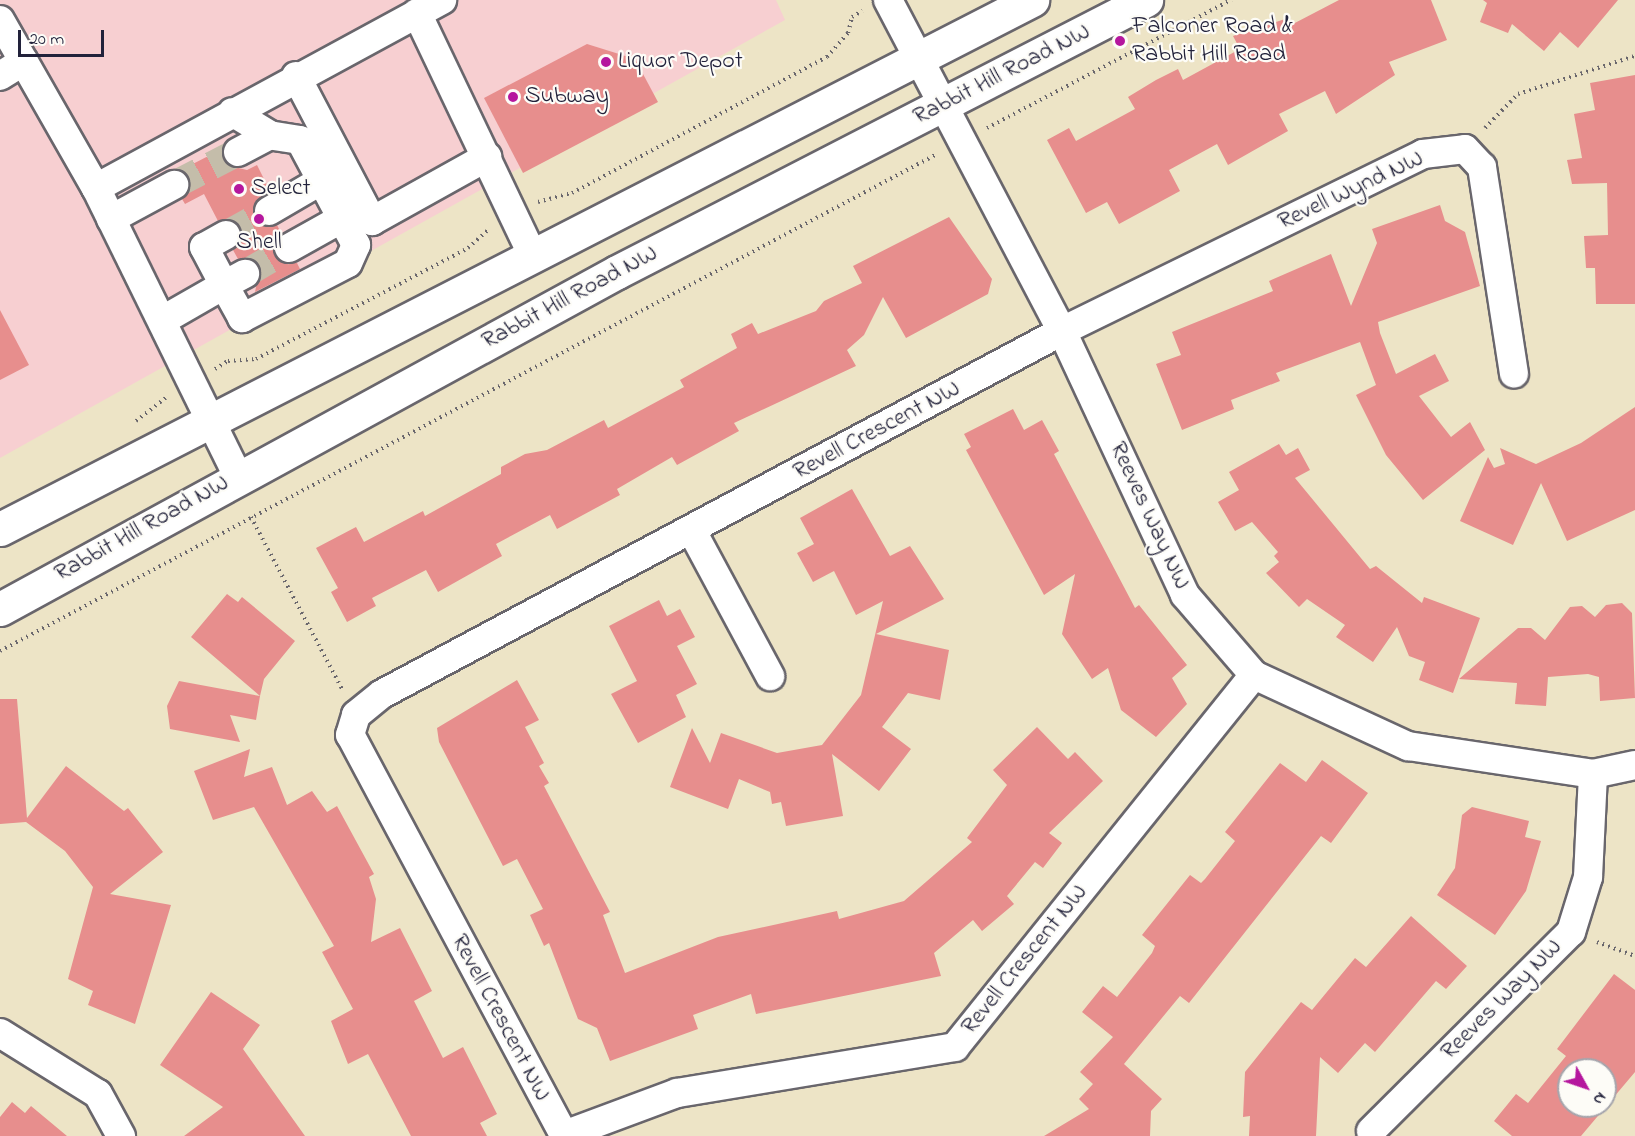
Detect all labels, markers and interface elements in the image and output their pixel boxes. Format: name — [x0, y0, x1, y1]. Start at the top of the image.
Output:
place label: Falconer Road & Rabbit Hill Road — [1132, 13, 1293, 69]
scale bar — [21, 18, 106, 56]
street label: Rabbit Hill Road NW — [909, 18, 1095, 132]
text: 20 m — [29, 27, 64, 53]
marker: Falconer Road & Rabbit Hill Road — [1113, 34, 1127, 48]
place label: Liquor Depot — [618, 48, 743, 76]
marker: Liquor Depot — [599, 55, 613, 69]
place label: Subway — [525, 83, 609, 111]
marker: Subway — [506, 90, 520, 104]
street label: Revell Wynd NW — [1274, 145, 1428, 237]
place label: Select — [251, 175, 311, 203]
marker: Select — [232, 182, 246, 196]
marker: Shell — [252, 212, 266, 226]
place label: Shell — [236, 229, 282, 257]
street label: Rabbit Hill Road NW — [477, 240, 663, 356]
street label: Revell Crescent NW — [789, 375, 965, 487]
street label: Reeves Way NW — [1102, 438, 1196, 594]
street label: Rabbit Hill Road NW — [50, 469, 234, 589]
street label: Revell Crescent NW — [956, 879, 1094, 1041]
street label: Revell Crescent NW — [444, 930, 556, 1106]
street label: Reeves Way NW — [1435, 933, 1569, 1067]
north arrow — [1557, 1058, 1617, 1118]
text: N — [1587, 1086, 1612, 1110]

